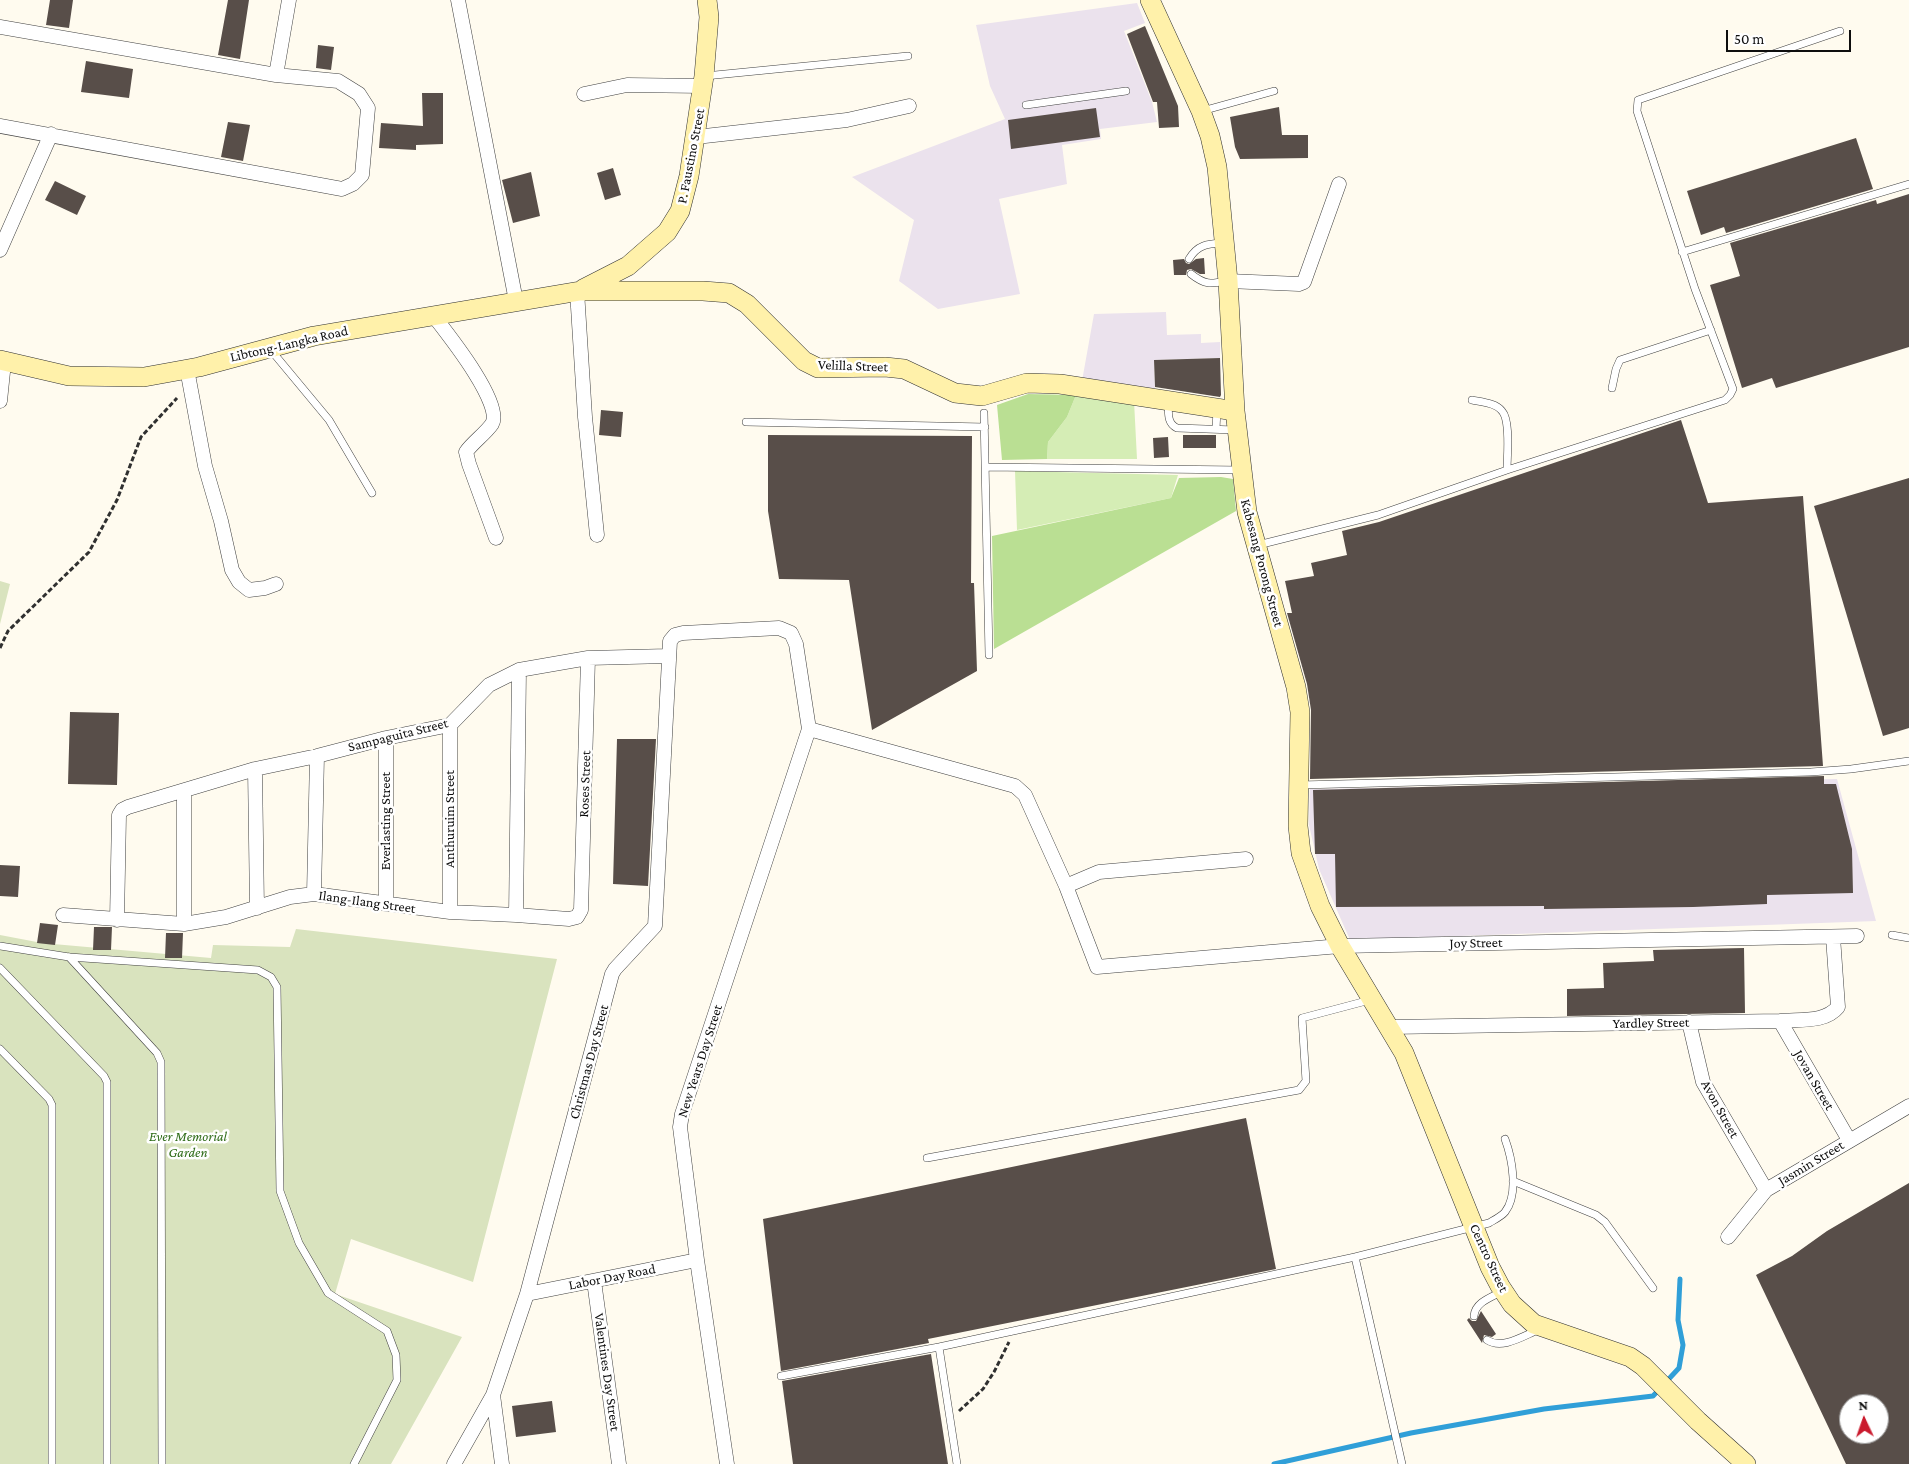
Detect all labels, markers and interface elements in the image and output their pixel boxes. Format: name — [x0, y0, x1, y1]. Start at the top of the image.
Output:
scale bar — [1729, 20, 1854, 52]
text: 50 m — [1734, 31, 1764, 47]
street label: P. Faustino Street — [674, 107, 708, 205]
street label: Libtong-Langka Road — [228, 322, 350, 366]
street label: Velilla Street — [818, 356, 888, 376]
street label: Kabesang Porong Street — [1237, 497, 1287, 629]
street label: Sampaguita Street — [346, 714, 450, 756]
street label: Roses Street — [575, 750, 595, 818]
street label: Anthuruim Street — [442, 770, 458, 868]
street label: Everlasting Street — [378, 772, 394, 870]
street label: Ilang-Ilang Street — [317, 887, 417, 917]
street label: Joy Street — [1449, 934, 1503, 952]
street label: New Years Day Street — [674, 1002, 726, 1120]
street label: Christmas Day Street — [566, 1003, 612, 1121]
street label: Yardley Street — [1612, 1014, 1690, 1032]
street label: Jovan Street — [1790, 1047, 1838, 1113]
street label: Avon Street — [1697, 1077, 1743, 1141]
park label: Ever Memorial Garden — [149, 1129, 227, 1162]
street label: Jasmin Street — [1775, 1137, 1847, 1189]
street label: Centro Street — [1466, 1221, 1512, 1295]
street label: Labor Day Road — [567, 1260, 657, 1294]
street label: Valentines Day Street — [590, 1312, 624, 1432]
north arrow — [1839, 1394, 1889, 1444]
text: N — [1858, 1397, 1868, 1413]

